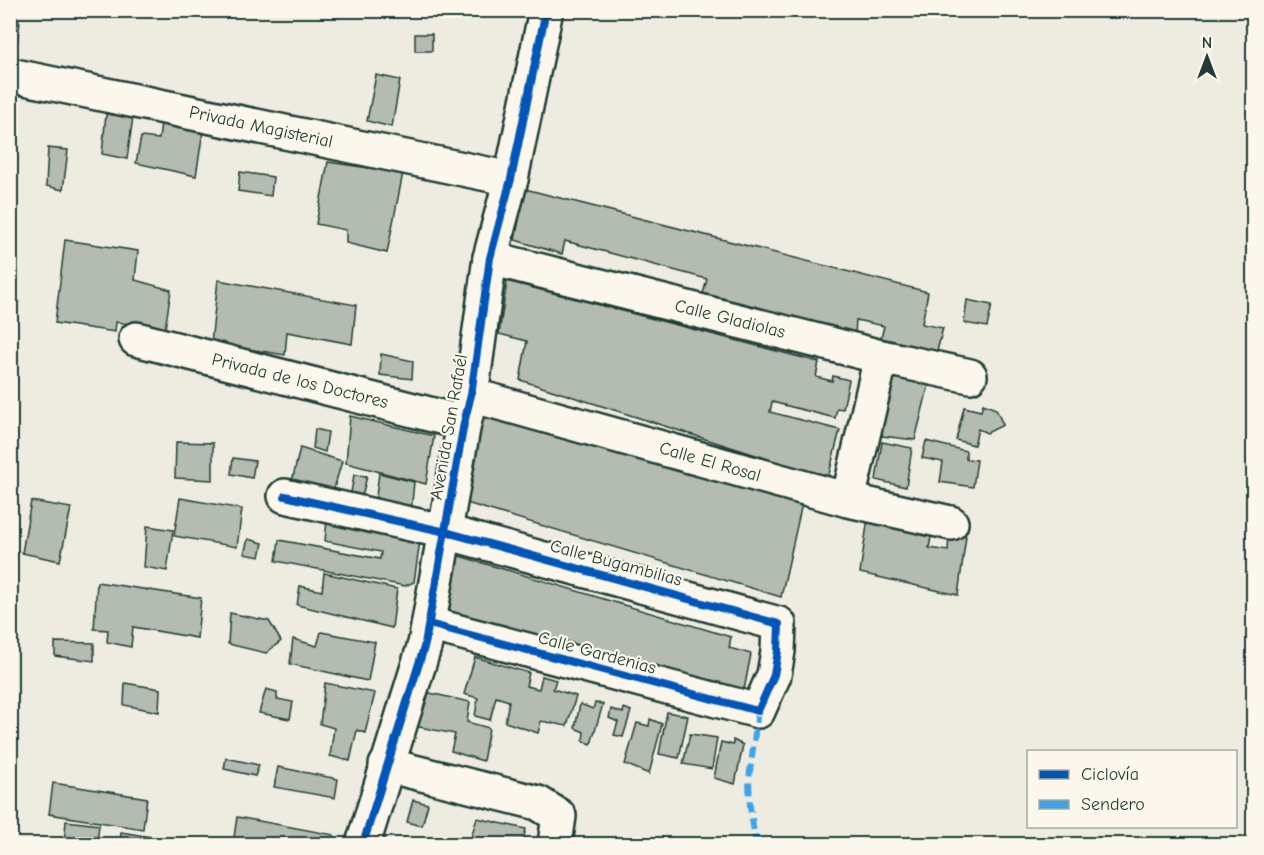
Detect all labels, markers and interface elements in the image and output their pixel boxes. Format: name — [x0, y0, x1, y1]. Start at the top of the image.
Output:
north arrow — [1177, 27, 1237, 87]
text: N — [1202, 34, 1212, 52]
street label: Privada Magisterial — [187, 102, 335, 152]
street label: Calle Gladiolas — [673, 295, 787, 343]
street label: Privada de los Doctores — [210, 349, 390, 413]
street label: Avenida San Rafaél — [426, 353, 472, 501]
street label: Calle El Rosal — [657, 437, 763, 487]
street label: Calle Bugambilias — [548, 535, 684, 591]
street label: Calle Gardenias — [536, 627, 658, 679]
legend — [1027, 750, 1237, 828]
text: Ciclovía — [1081, 764, 1139, 785]
text: Sendero — [1081, 794, 1145, 815]

